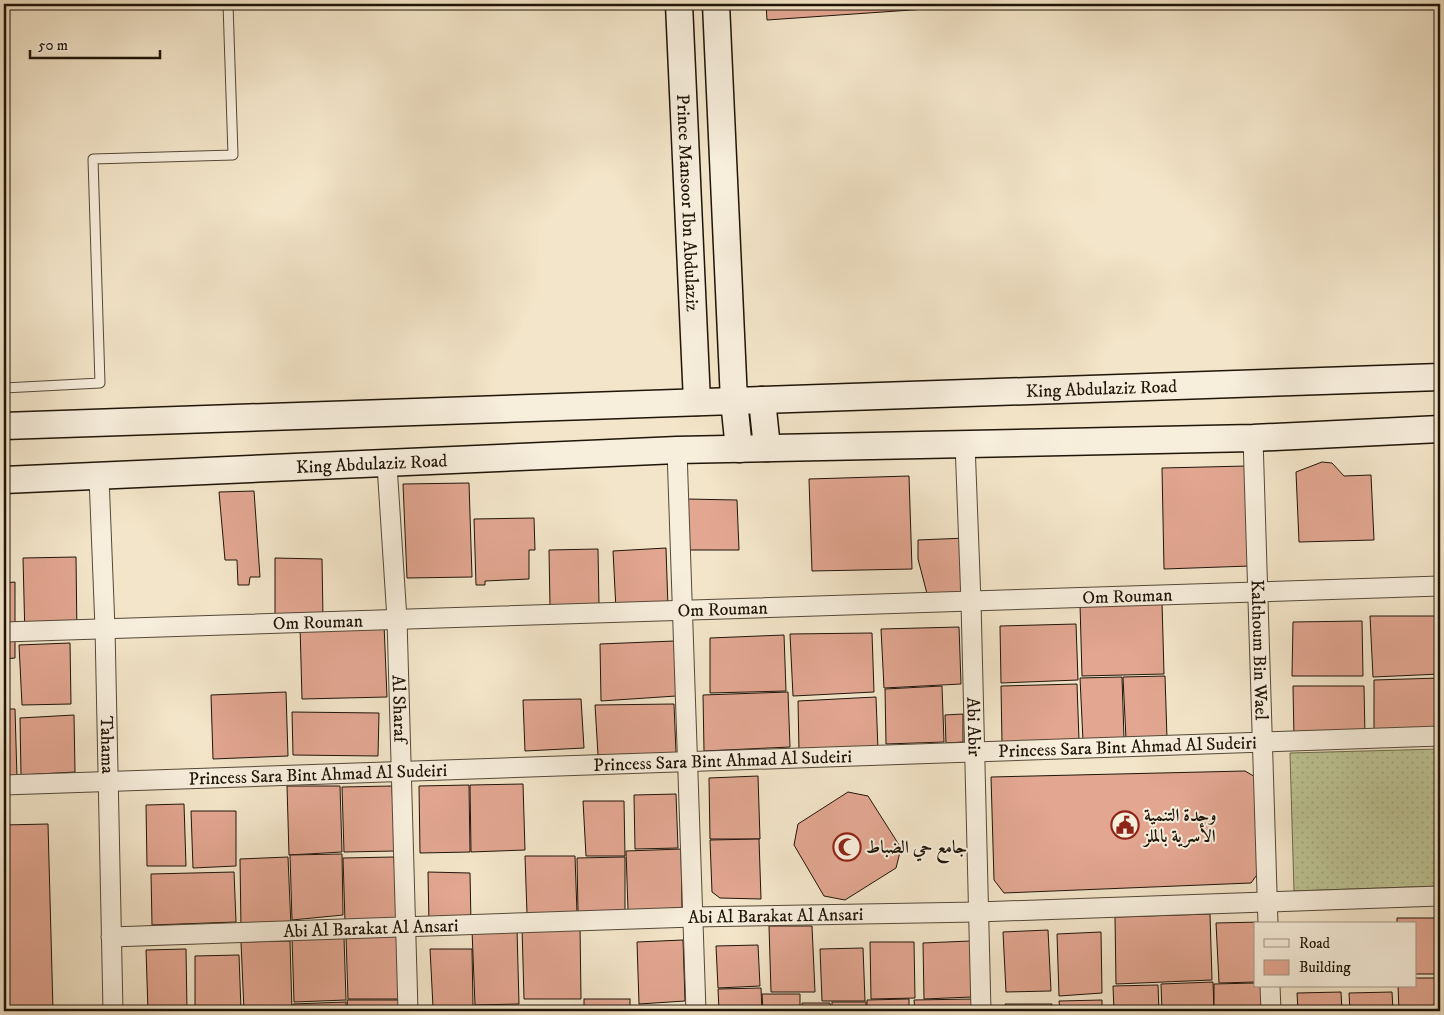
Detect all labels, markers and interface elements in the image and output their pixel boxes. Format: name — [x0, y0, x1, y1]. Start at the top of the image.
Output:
scale bar — [30, 28, 160, 60]
text: 50 m — [38, 36, 68, 55]
street label: Prince Mansoor Ibn Abdulaziz — [671, 94, 703, 312]
street label: King Abdulaziz Road — [1025, 376, 1177, 403]
street label: King Abdulaziz Road — [296, 450, 448, 479]
street label: Kalthoum Bin Wael — [1245, 579, 1272, 721]
street label: Om Rouman — [1082, 585, 1173, 609]
street label: Om Rouman — [677, 598, 769, 622]
street label: Om Rouman — [272, 610, 364, 635]
street label: Al Sharaf — [387, 675, 411, 746]
street label: Abi Abir — [961, 697, 985, 757]
street label: Tahama — [95, 716, 118, 774]
street label: Princess Sara Bint Ahmad Al Sudeiri — [998, 732, 1257, 763]
street label: Princess Sara Bint Ahmad Al Sudeiri — [593, 746, 852, 777]
street label: Princess Sara Bint Ahmad Al Sudeiri — [188, 760, 448, 791]
place label: وحدة التنمية الأسرية بالملز — [1142, 805, 1216, 848]
public building icon: وحدة التنمية الأسرية بالملز — [1110, 810, 1140, 840]
mosque icon: جامع حي الضباط — [832, 832, 862, 862]
place label: جامع حي الضباط — [866, 837, 967, 864]
street label: Abi Al Barakat Al Ansari — [688, 904, 864, 929]
street label: Abi Al Barakat Al Ansari — [283, 915, 459, 943]
legend — [1254, 922, 1416, 988]
text: Road — [1299, 934, 1331, 953]
text: Building — [1299, 958, 1351, 977]

